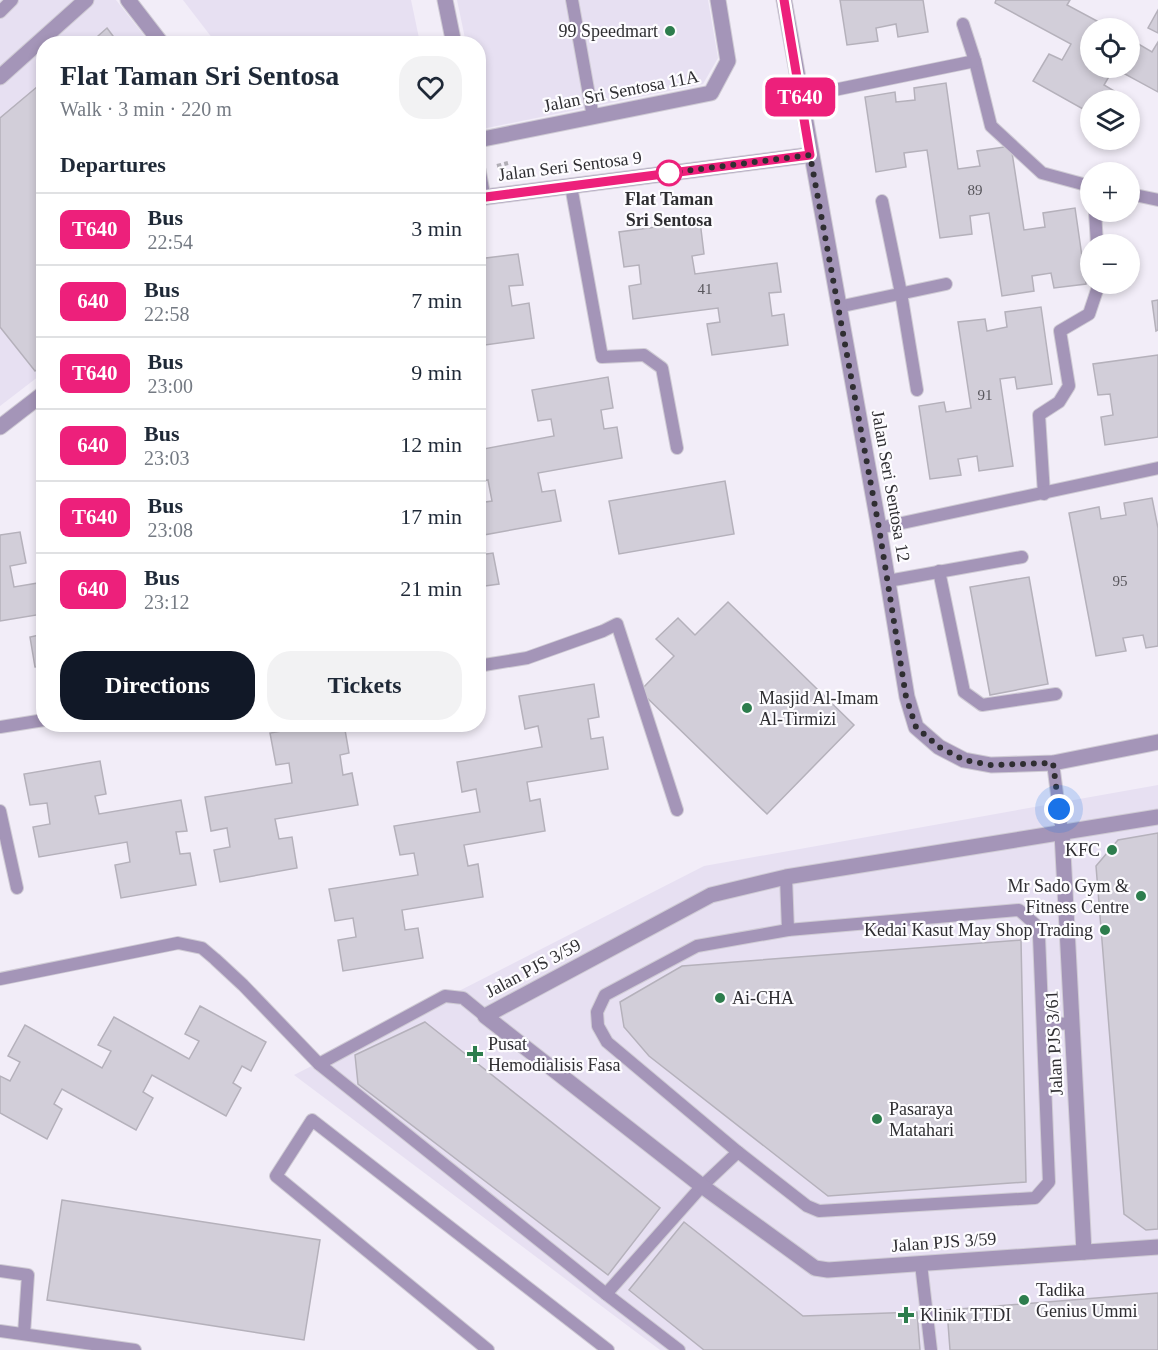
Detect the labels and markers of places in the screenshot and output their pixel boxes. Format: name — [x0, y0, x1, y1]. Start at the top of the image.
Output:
place label: 99 Speedmart — [559, 21, 658, 41]
marker: 99 Speedmart — [663, 24, 677, 38]
marker: Flat Taman Sri Sentosa — [656, 160, 682, 186]
place label: Flat Taman Sri Sentosa — [625, 189, 713, 230]
place label: Masjid Al-Imam Al-Tirmizi — [759, 688, 879, 729]
marker: Masjid Al-Imam Al-Tirmizi — [740, 701, 754, 715]
place label: KFC — [1065, 840, 1100, 860]
marker: KFC — [1105, 843, 1119, 857]
place label: Mr Sado Gym & Fitness Centre — [1008, 876, 1129, 917]
marker: Mr Sado Gym & Fitness Centre — [1134, 889, 1148, 903]
place label: Kedai Kasut May Shop Trading — [864, 920, 1093, 940]
marker: Kedai Kasut May Shop Trading — [1098, 923, 1112, 937]
place label: Ai-CHA — [732, 988, 794, 1008]
marker: Ai-CHA — [713, 991, 727, 1005]
place label: Pusat Hemodialisis Fasa — [488, 1034, 621, 1075]
marker: Pusat Hemodialisis Fasa — [466, 1045, 484, 1063]
place label: Pasaraya Matahari — [889, 1099, 954, 1140]
marker: Pasaraya Matahari — [870, 1112, 884, 1126]
place label: Tadika Genius Ummi — [1036, 1280, 1138, 1321]
marker: Tadika Genius Ummi — [1017, 1293, 1031, 1307]
place label: Klinik TTDI — [920, 1305, 1011, 1325]
marker: Klinik TTDI — [897, 1306, 915, 1324]

